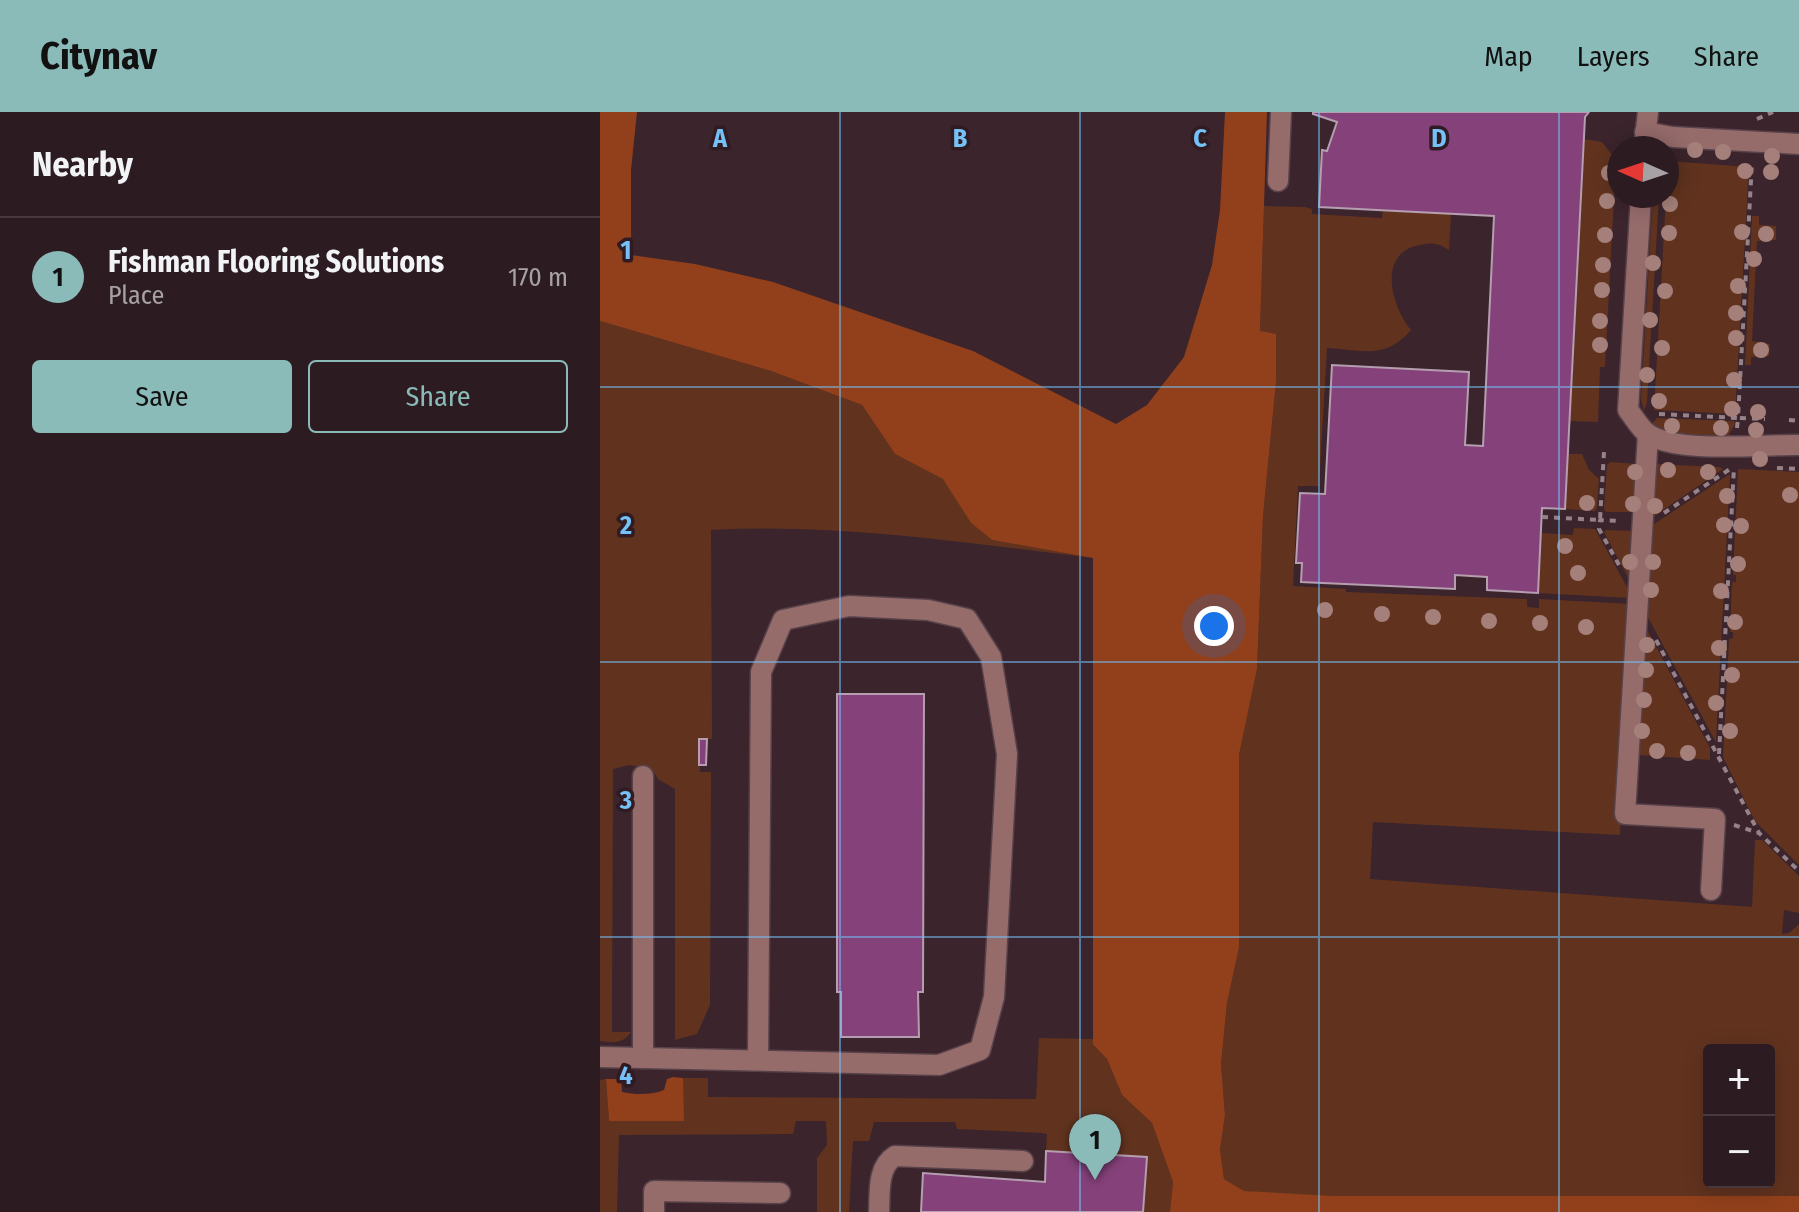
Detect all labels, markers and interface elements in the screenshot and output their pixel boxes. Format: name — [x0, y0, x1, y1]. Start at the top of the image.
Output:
text: Citynav — [40, 33, 157, 79]
text: Map — [1484, 40, 1533, 73]
text: Layers — [1577, 40, 1650, 73]
text: Share — [1694, 40, 1759, 73]
text: A — [712, 123, 728, 154]
text: B — [953, 123, 968, 154]
text: C — [1193, 123, 1207, 154]
text: D — [1431, 123, 1447, 154]
north arrow — [1607, 136, 1679, 208]
text: Nearby — [32, 144, 133, 185]
text: 1 — [621, 235, 632, 266]
text: Fishman Flooring Solutions — [108, 244, 444, 280]
text: 1 — [53, 262, 64, 293]
text: 170 m — [508, 262, 568, 293]
text: Place — [108, 280, 164, 311]
button: Save — [32, 360, 292, 433]
button: Share — [308, 360, 568, 433]
text: 2 — [619, 510, 632, 541]
your location — [1194, 606, 1234, 646]
text: 3 — [619, 785, 632, 816]
map controls — [1703, 1044, 1775, 1188]
button: + — [1703, 1044, 1775, 1116]
text: 4 — [619, 1060, 633, 1091]
pin: 1 — [1069, 1114, 1121, 1180]
button: − — [1703, 1116, 1775, 1188]

